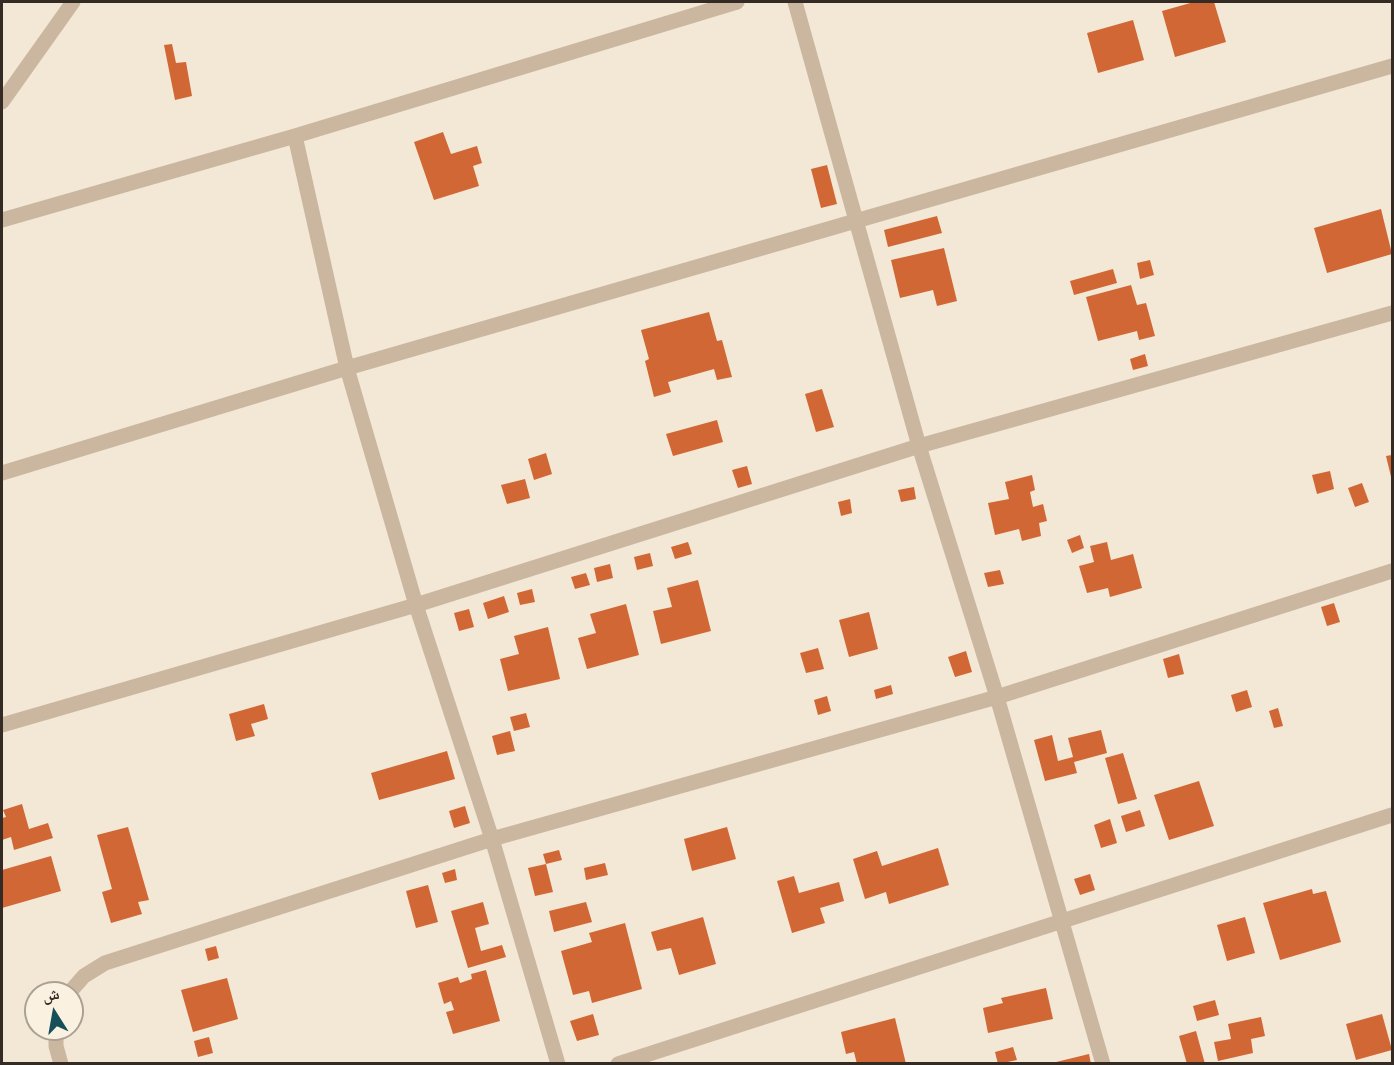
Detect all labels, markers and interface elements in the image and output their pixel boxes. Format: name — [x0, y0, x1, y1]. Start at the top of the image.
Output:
north arrow — [24, 981, 84, 1041]
text: ش — [41, 985, 61, 1005]

